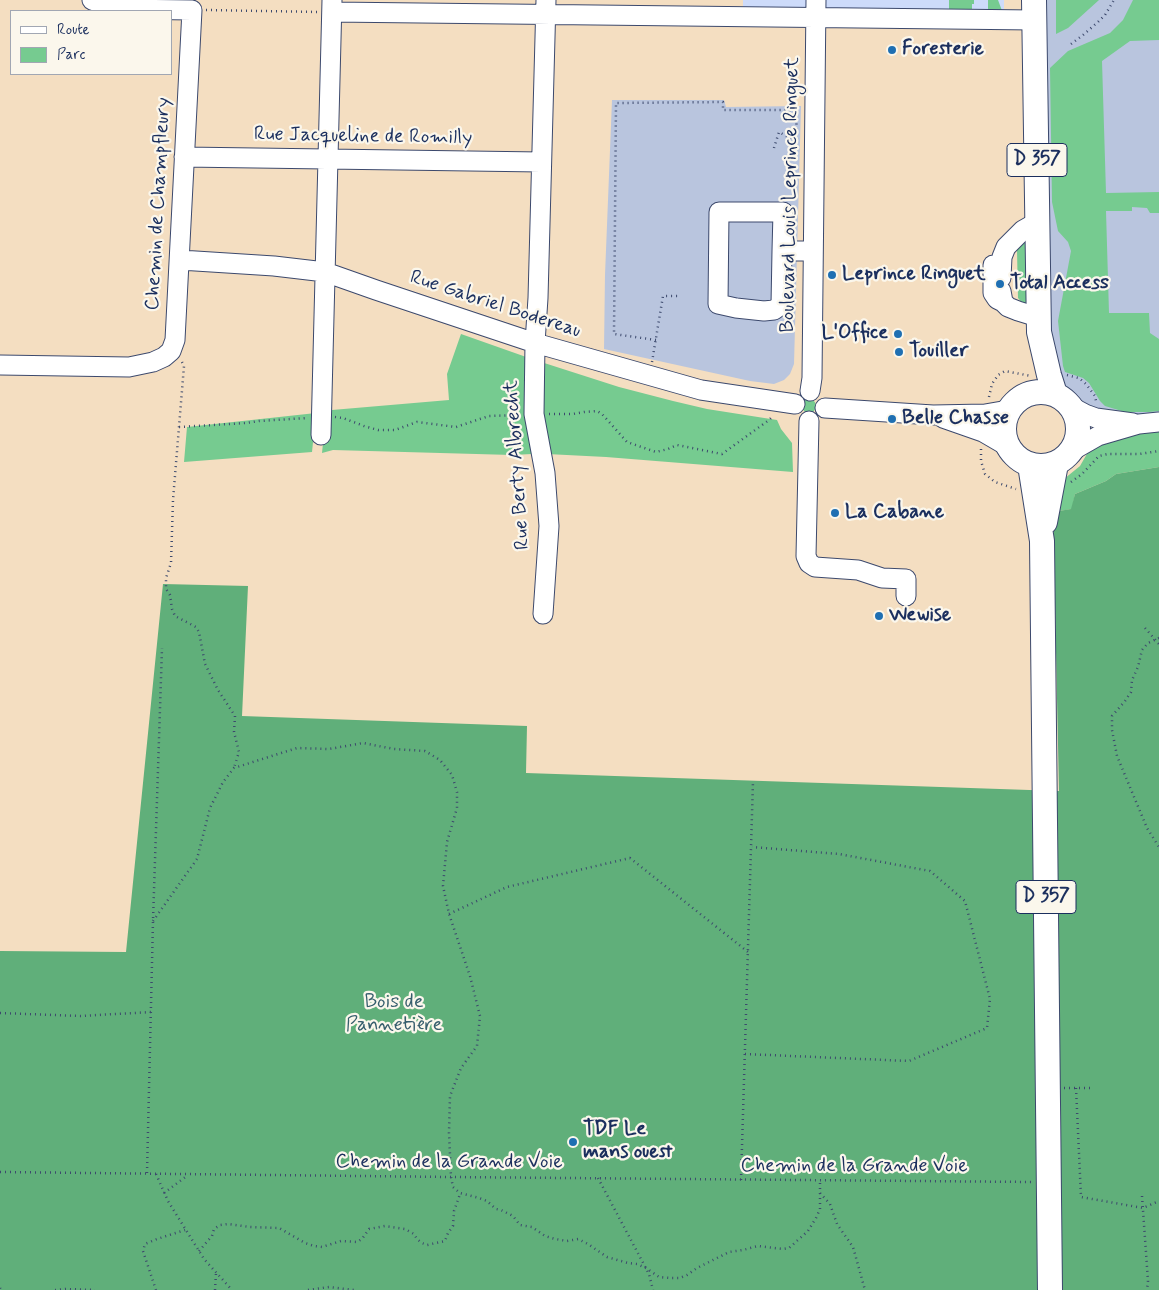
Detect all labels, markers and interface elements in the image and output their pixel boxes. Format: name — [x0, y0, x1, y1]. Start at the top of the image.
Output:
legend — [10, 10, 172, 75]
text: Route — [57, 20, 90, 40]
place label: Foresterie — [902, 38, 984, 62]
marker: Foresterie — [886, 44, 898, 56]
text: Parc — [57, 45, 85, 65]
street label: Boulevard Louis Leprince Ringuet — [777, 57, 805, 333]
street label: Chemin de Champfleury — [141, 97, 177, 311]
street label: Rue Jacqueline de Romilly — [254, 123, 472, 151]
road number: D 357 — [1007, 144, 1067, 176]
place label: Leprince Ringuet — [842, 263, 986, 287]
street label: Rue Gabriel Bodereau — [406, 266, 584, 344]
marker: Leprince Ringuet — [826, 269, 838, 281]
place label: Total Access — [1010, 272, 1109, 296]
marker: Total Access — [994, 278, 1006, 290]
place label: L'Office — [821, 322, 888, 346]
marker: L'Office — [892, 328, 904, 340]
place label: Touiller — [909, 340, 968, 364]
marker: Touiller — [893, 346, 905, 358]
street label: Rue Berty Albrecht — [500, 379, 536, 551]
place label: Belle Chasse — [902, 407, 1009, 431]
marker: Belle Chasse — [886, 413, 898, 425]
place label: La Cabane — [845, 501, 944, 525]
marker: La Cabane — [829, 507, 841, 519]
place label: Wewise — [889, 604, 951, 628]
marker: Wewise — [873, 610, 885, 622]
road number: D 357 — [1016, 880, 1076, 914]
park label: Bois de Pannetière — [346, 991, 442, 1038]
place label: TDF Le mans ouest — [583, 1118, 672, 1165]
marker: TDF Le mans ouest — [567, 1136, 579, 1148]
street label: Chemin de la Grande Voie — [335, 1151, 563, 1175]
street label: Chemin de la Grande Voie — [740, 1155, 968, 1179]

